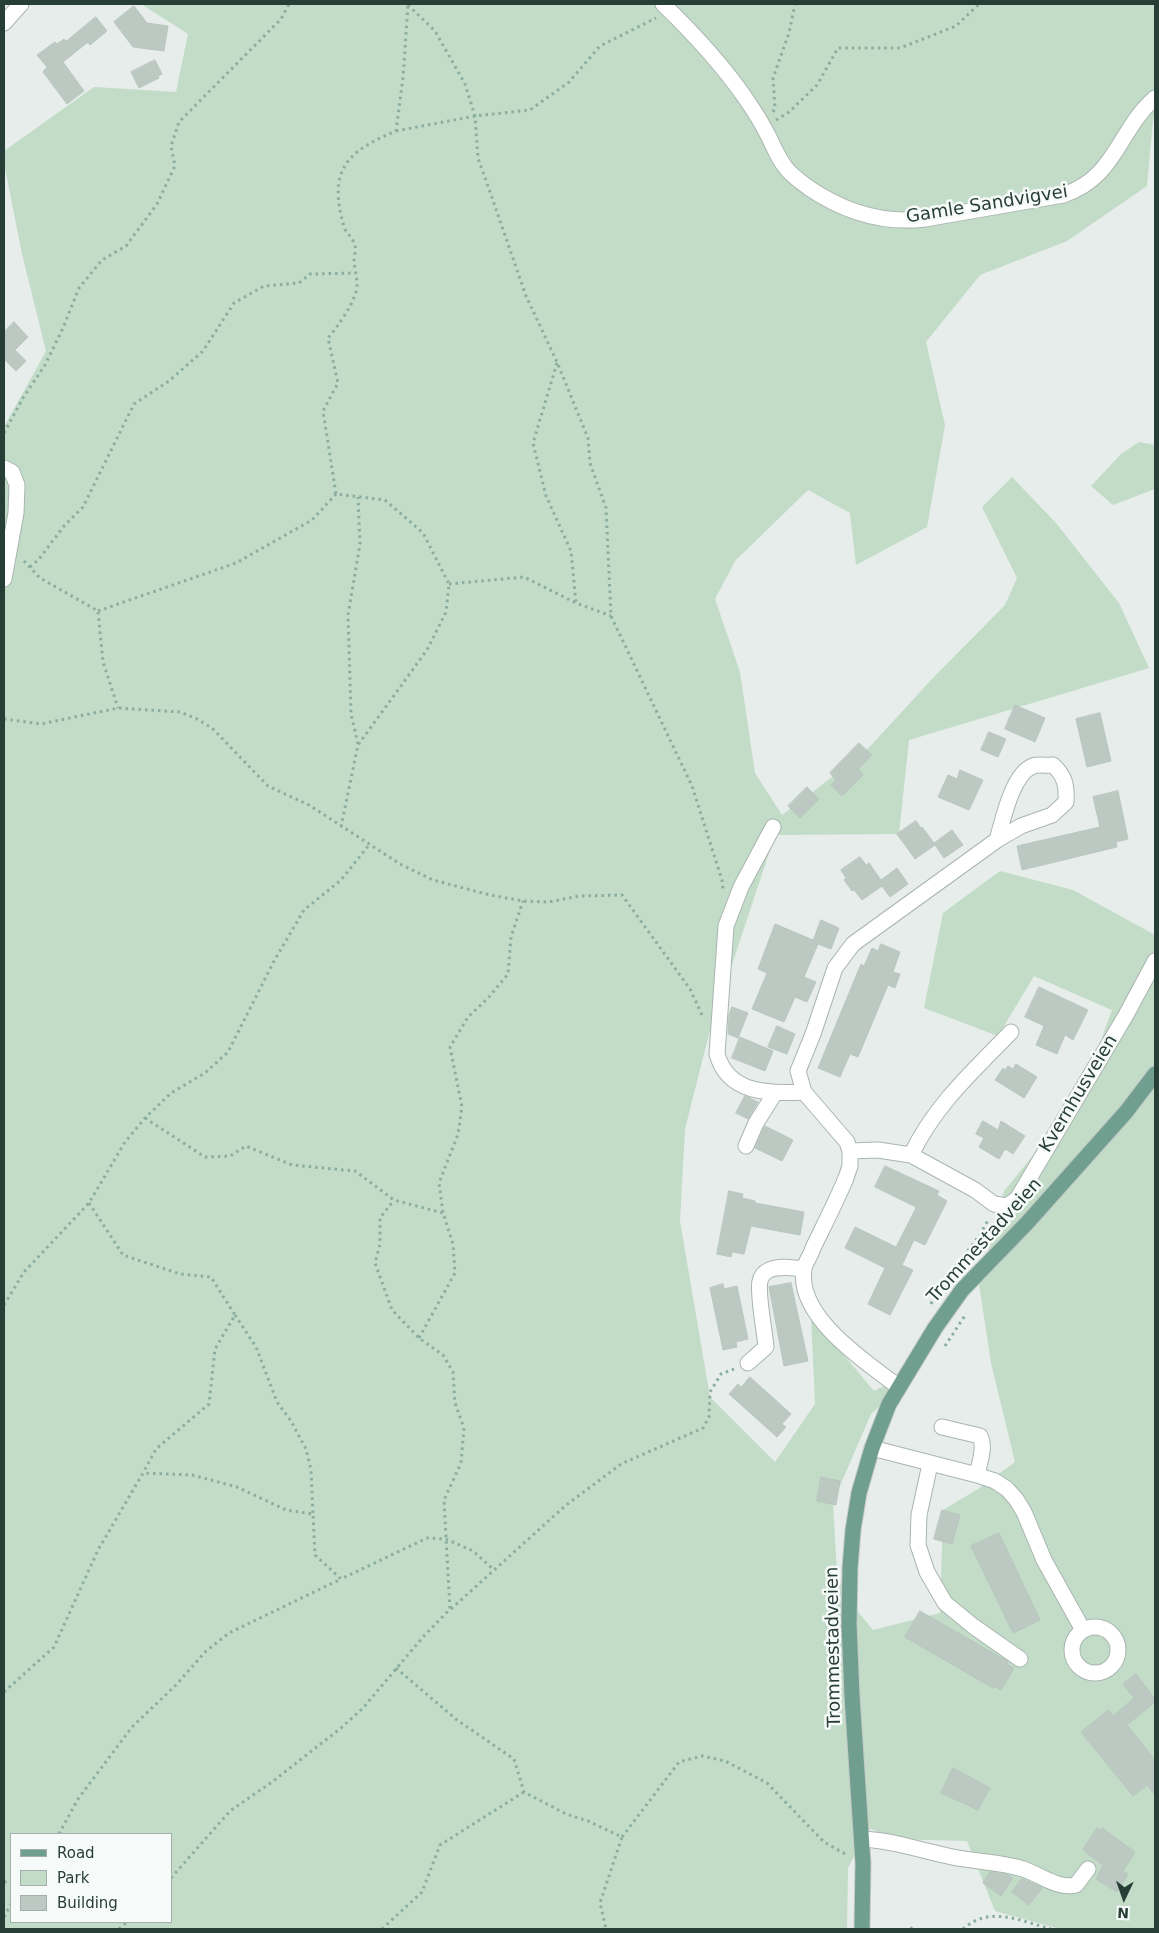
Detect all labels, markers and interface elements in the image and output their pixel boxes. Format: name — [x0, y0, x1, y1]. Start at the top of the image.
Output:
street label: Gamle Sandvigvei — [905, 182, 1069, 228]
street label: Kvernhusveien — [1035, 1031, 1123, 1157]
street label: Trommestadveien — [923, 1174, 1047, 1308]
street label: Trommestadveien — [822, 1567, 846, 1727]
legend — [10, 1833, 172, 1923]
text: Road — [57, 1844, 95, 1862]
text: Park — [57, 1869, 89, 1887]
north arrow — [1099, 1873, 1149, 1923]
text: Building — [57, 1894, 118, 1912]
text: N — [1117, 1905, 1129, 1921]

